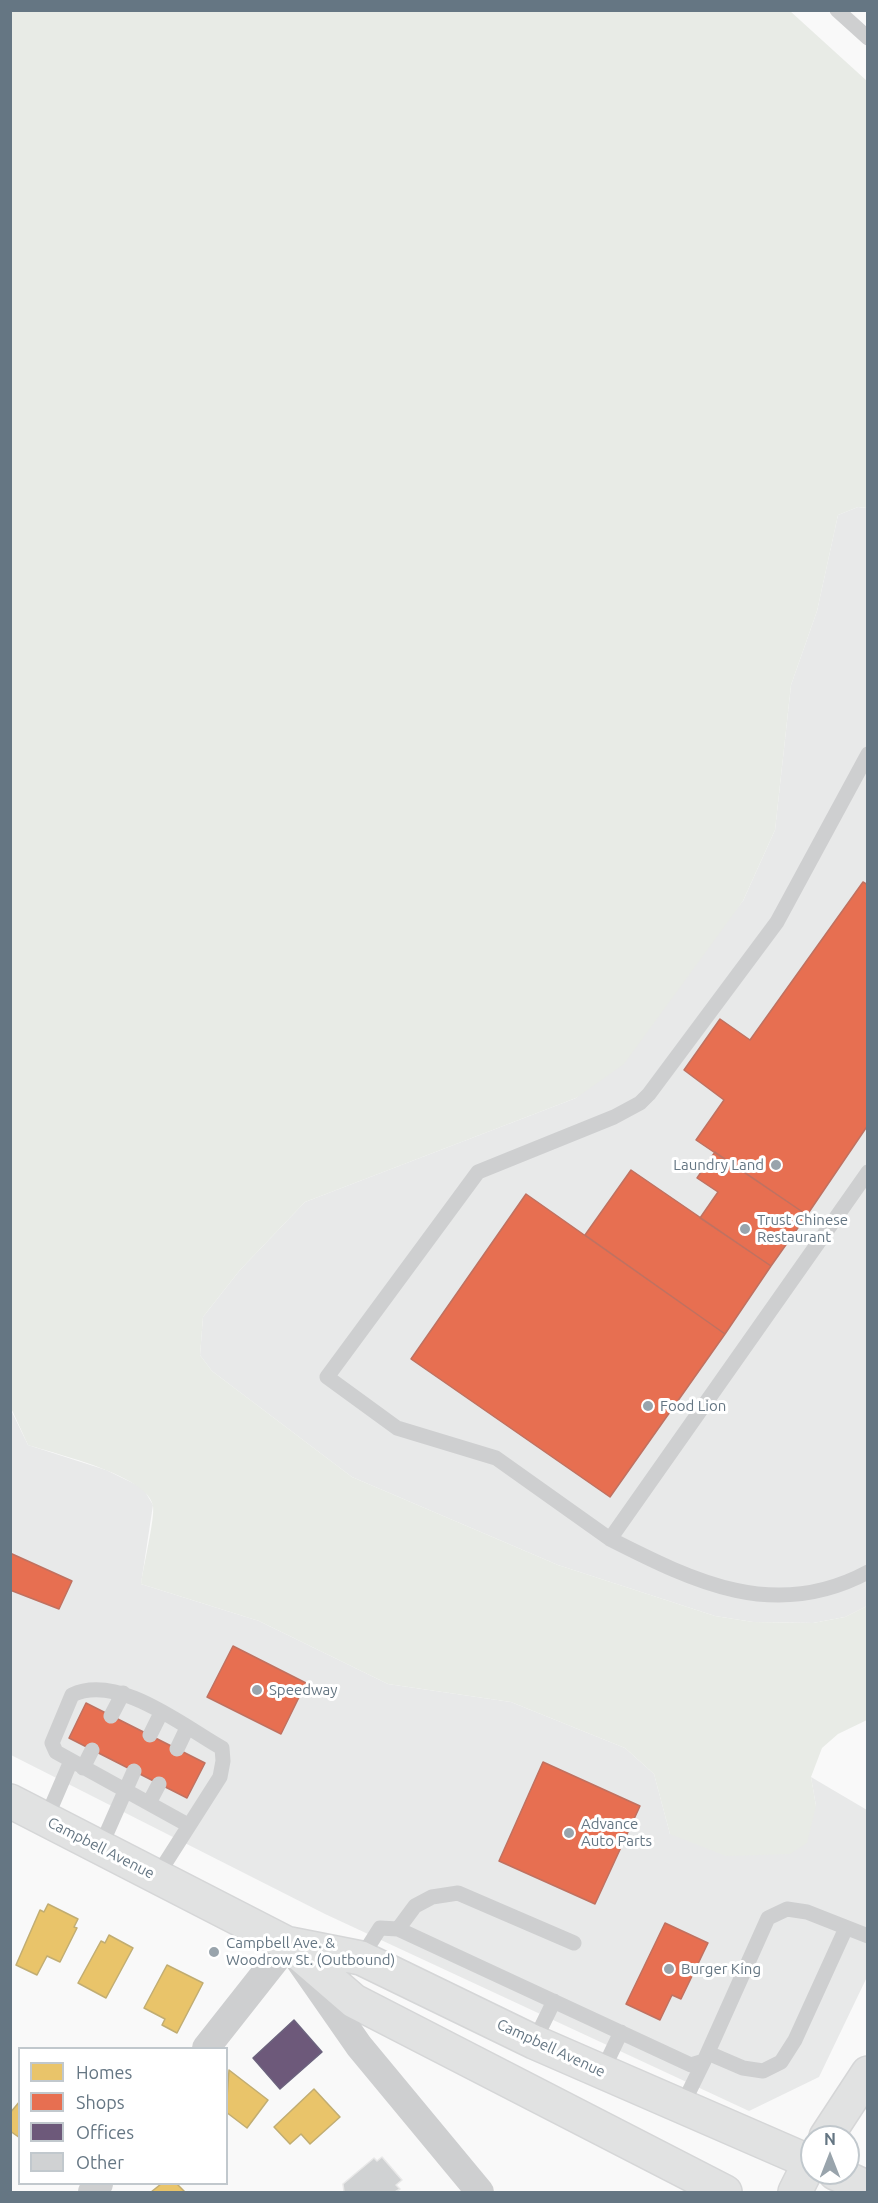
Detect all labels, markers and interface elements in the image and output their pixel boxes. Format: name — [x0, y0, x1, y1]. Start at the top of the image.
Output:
place label: Laundry Land — [673, 1156, 764, 1174]
marker: Laundry Land — [769, 1158, 783, 1172]
place label: Trust Chinese Restaurant — [757, 1211, 848, 1246]
marker: Trust Chinese Restaurant — [738, 1222, 752, 1236]
place label: Food Lion — [660, 1397, 726, 1415]
marker: Food Lion — [641, 1399, 655, 1413]
place label: Speedway — [269, 1681, 338, 1699]
marker: Speedway — [250, 1683, 264, 1697]
street label: Campbell Avenue — [45, 1813, 157, 1883]
place label: Advance Auto Parts — [581, 1815, 652, 1850]
marker: Advance Auto Parts — [562, 1826, 576, 1840]
place label: Campbell Ave. & Woodrow St. (Outbound) — [226, 1934, 395, 1969]
marker: Campbell Ave. & Woodrow St. (Outbound) — [207, 1945, 221, 1959]
place label: Burger King — [681, 1960, 761, 1978]
marker: Burger King — [662, 1962, 676, 1976]
street label: Campbell Avenue — [494, 2015, 608, 2081]
legend — [18, 2047, 228, 2185]
text: Homes — [76, 2062, 132, 2082]
text: Shops — [76, 2092, 125, 2112]
text: Offices — [76, 2122, 134, 2142]
north arrow — [800, 2125, 860, 2185]
text: N — [824, 2130, 836, 2148]
text: Other — [76, 2152, 124, 2172]

